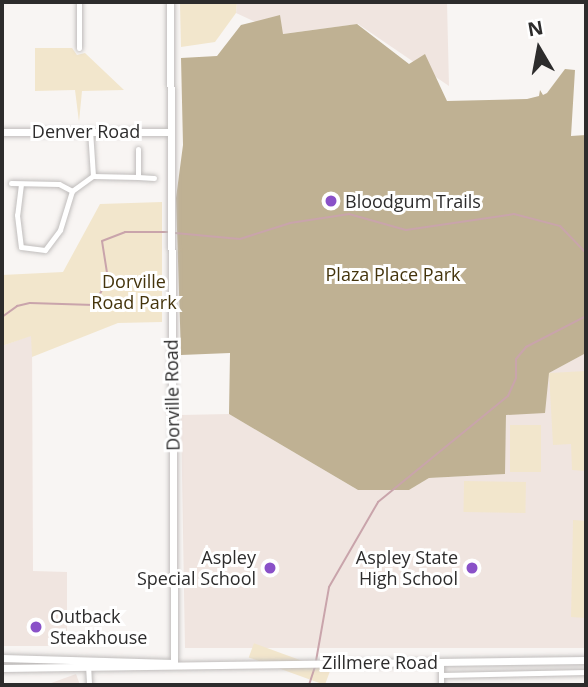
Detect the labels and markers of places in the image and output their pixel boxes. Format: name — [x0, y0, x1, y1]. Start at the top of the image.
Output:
place label: Bloodgum Trails — [345, 190, 481, 212]
marker: Bloodgum Trails — [323, 193, 339, 209]
place label: Aspley Special School — [137, 547, 256, 590]
place label: Aspley State High School — [356, 547, 458, 590]
marker: Aspley Special School — [262, 560, 278, 576]
marker: Aspley State High School — [464, 560, 480, 576]
place label: Outback Steakhouse — [50, 606, 147, 648]
marker: Outback Steakhouse — [28, 619, 44, 635]

